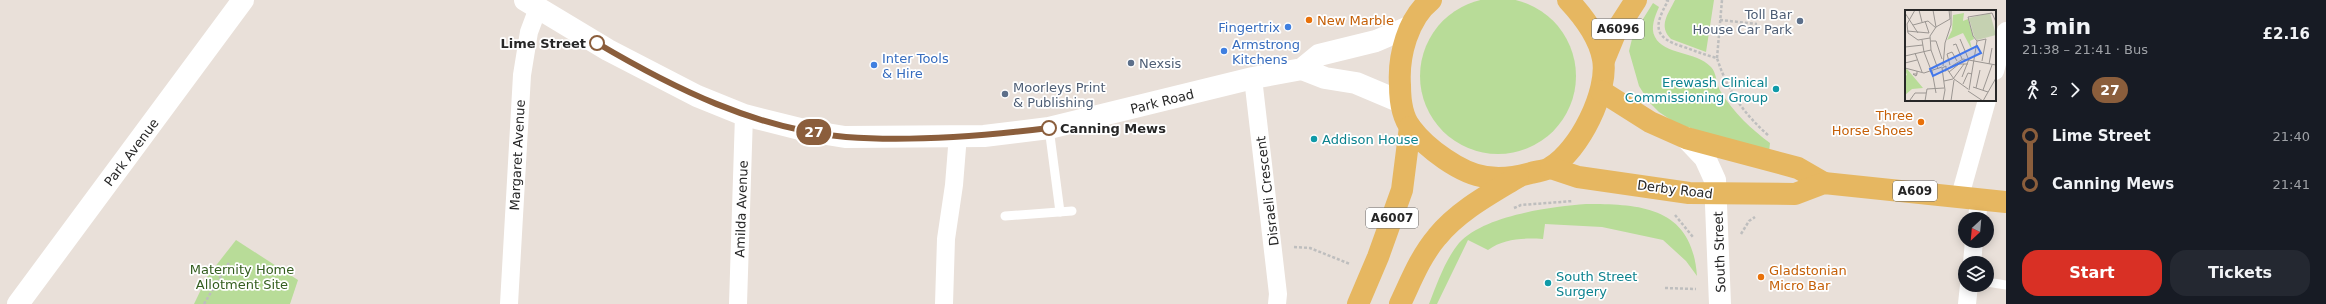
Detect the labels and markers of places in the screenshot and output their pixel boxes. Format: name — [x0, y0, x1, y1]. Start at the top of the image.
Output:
place label: Toll Bar House Car Park — [1693, 7, 1793, 37]
place label: New Marble — [1317, 13, 1394, 28]
marker: New Marble — [1304, 15, 1314, 25]
marker: Toll Bar House Car Park — [1795, 16, 1805, 26]
place label: Fingertrix — [1218, 20, 1280, 35]
marker: Fingertrix — [1283, 22, 1293, 32]
marker: Lime Street — [589, 35, 605, 51]
place label: Lime Street — [501, 36, 586, 51]
place label: Armstrong Kitchens — [1232, 37, 1300, 67]
marker: Armstrong Kitchens — [1219, 46, 1229, 56]
place label: Inter Tools & Hire — [882, 51, 949, 81]
place label: Nexsis — [1139, 56, 1182, 71]
marker: Nexsis — [1126, 58, 1136, 68]
marker: Inter Tools & Hire — [869, 60, 879, 70]
place label: Erewash Clinical Commissioning Group — [1625, 75, 1768, 105]
place label: Moorleys Print & Publishing — [1013, 80, 1106, 110]
marker: Erewash Clinical Commissioning Group — [1771, 84, 1781, 94]
marker: Moorleys Print & Publishing — [1000, 89, 1010, 99]
place label: Three Horse Shoes — [1832, 108, 1913, 138]
marker: Three Horse Shoes — [1916, 117, 1926, 127]
marker: Canning Mews — [1041, 120, 1057, 136]
place label: Canning Mews — [1060, 121, 1166, 136]
place label: Addison House — [1322, 132, 1419, 147]
marker: Addison House — [1309, 134, 1319, 144]
place label: Gladstonian Micro Bar — [1769, 263, 1847, 293]
place label: South Street Surgery — [1556, 269, 1637, 299]
marker: Gladstonian Micro Bar — [1756, 272, 1766, 282]
marker: South Street Surgery — [1543, 278, 1553, 288]

